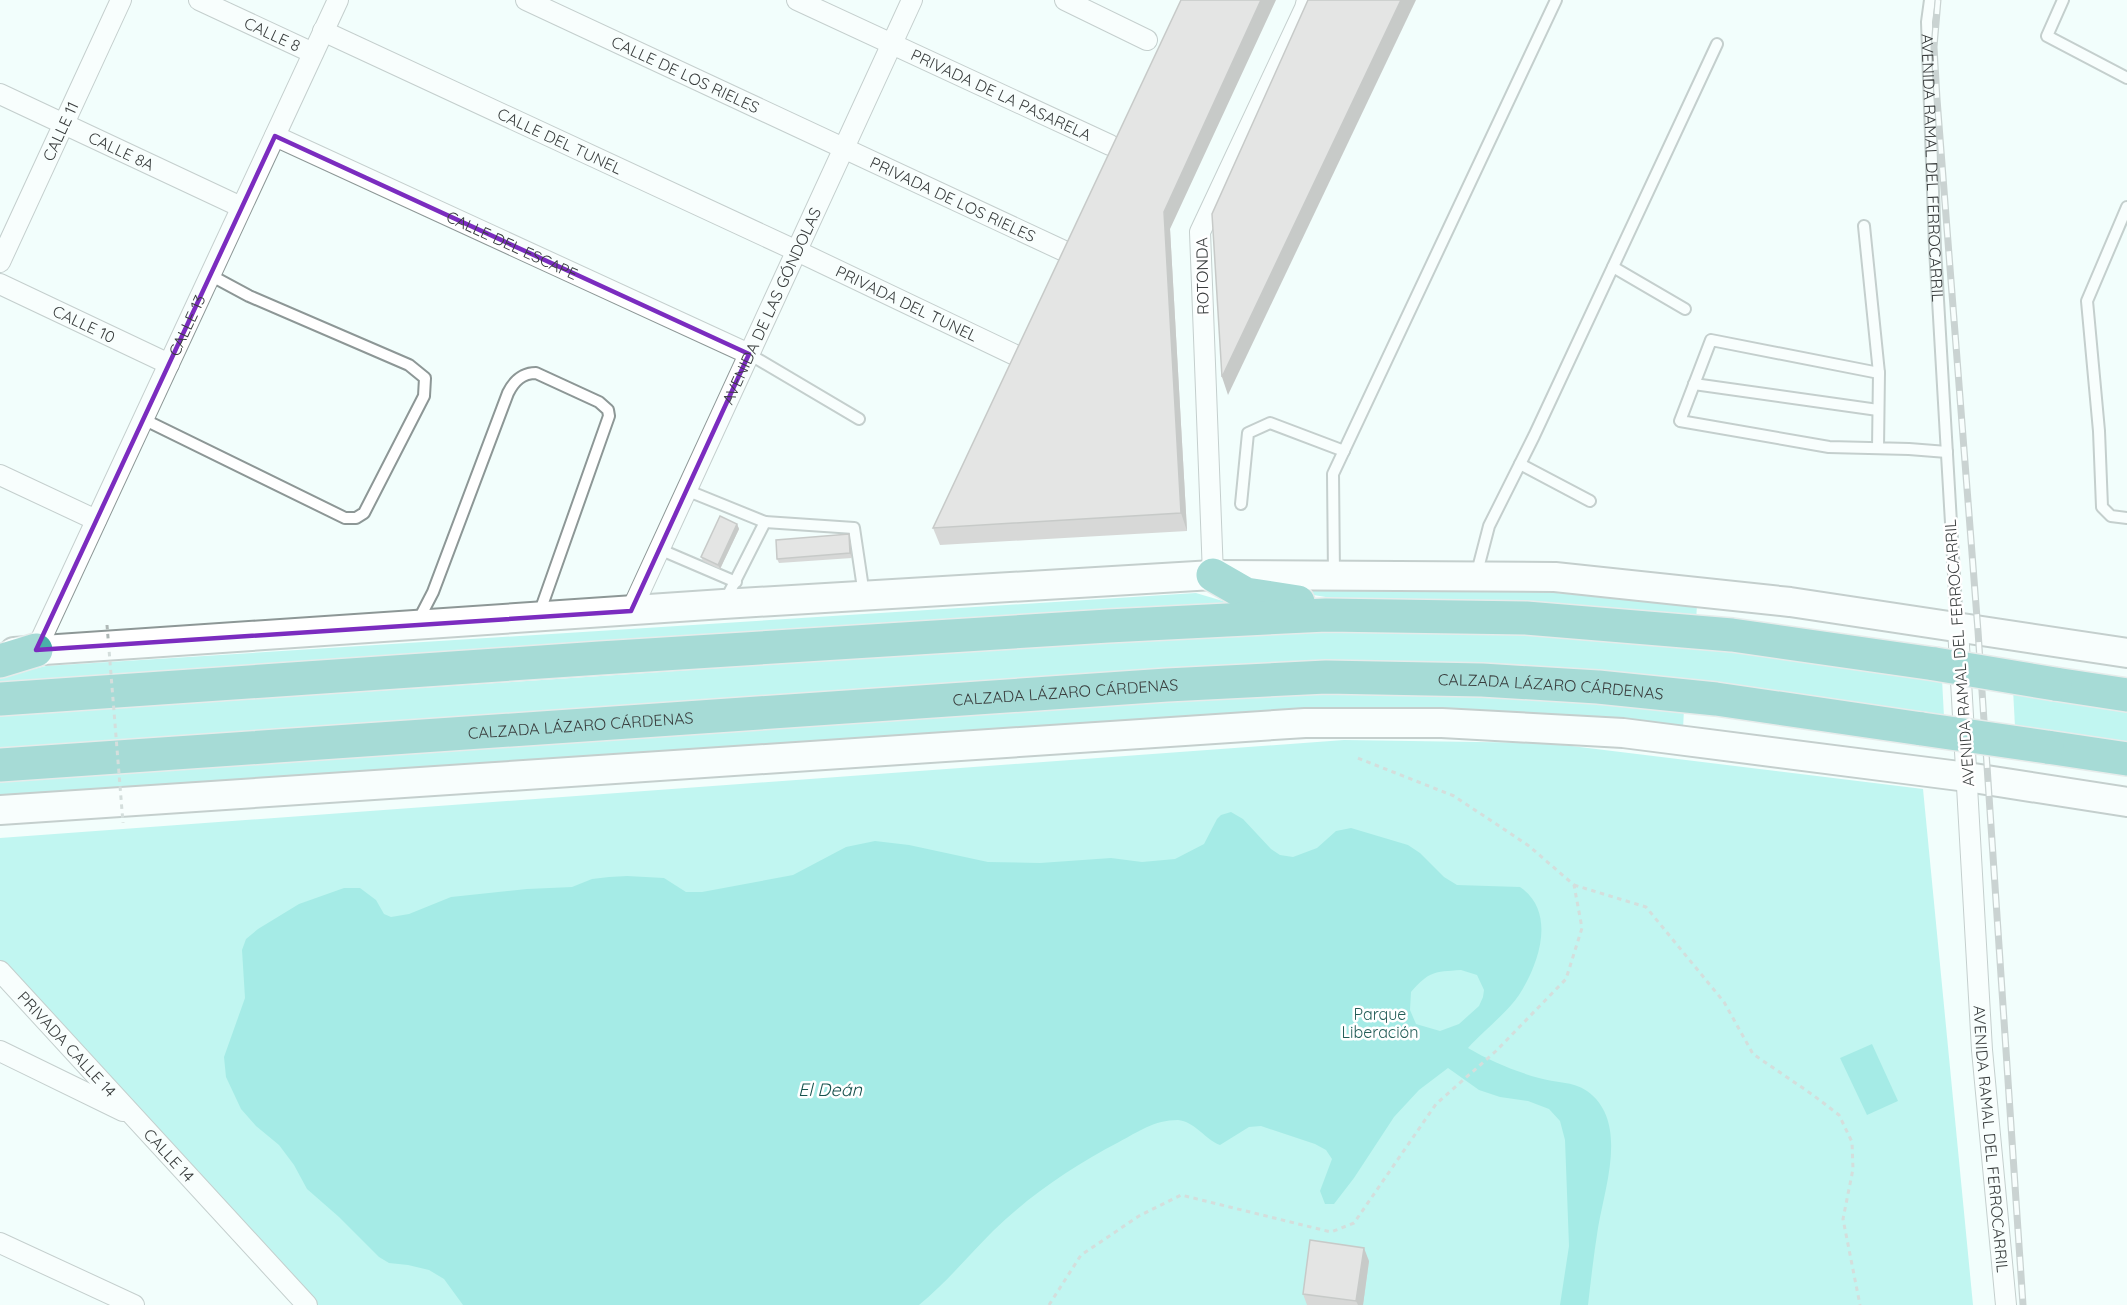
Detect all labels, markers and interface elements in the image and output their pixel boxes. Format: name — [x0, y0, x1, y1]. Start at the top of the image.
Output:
street label: CALLE 8 — [241, 12, 304, 56]
street label: CALLE DE LOS RIELES — [608, 31, 763, 117]
street label: AVENIDA RAMAL DEL FERROCARRIL — [1917, 33, 1948, 303]
street label: PRIVADA DE LA PASARELA — [908, 44, 1095, 145]
street label: CALLE 11 — [38, 98, 83, 164]
street label: CALLE DEL TUNEL — [494, 103, 626, 179]
street label: CALLE 8A — [85, 127, 157, 175]
street label: PRIVADA DE LOS RIELES — [867, 152, 1039, 246]
street label: AVENIDA DE LAS GÓNDOLAS — [718, 204, 825, 407]
street label: CALLE DEL ESCAPE — [443, 206, 581, 284]
street label: ROTONDA — [1191, 237, 1213, 315]
street label: PRIVADA DEL TUNEL — [832, 261, 981, 346]
street label: CALLE 13 — [164, 291, 210, 359]
street label: CALLE 10 — [50, 300, 119, 347]
street label: AVENIDA RAMAL DEL FERROCARRIL — [1940, 518, 1978, 787]
street label: CALZADA LÁZARO CÁRDENAS — [1438, 669, 1665, 704]
street label: CALZADA LÁZARO CÁRDENAS — [952, 674, 1179, 710]
street label: CALZADA LÁZARO CÁRDENAS — [467, 707, 694, 743]
street label: PRIVADA CALLE 14 — [13, 987, 121, 1101]
park label: Parque Liberación — [1342, 1004, 1418, 1042]
street label: AVENIDA RAMAL DEL FERROCARRIL — [1969, 1005, 2013, 1274]
water label: El Deán — [798, 1078, 863, 1101]
street label: CALLE 14 — [140, 1124, 199, 1186]

